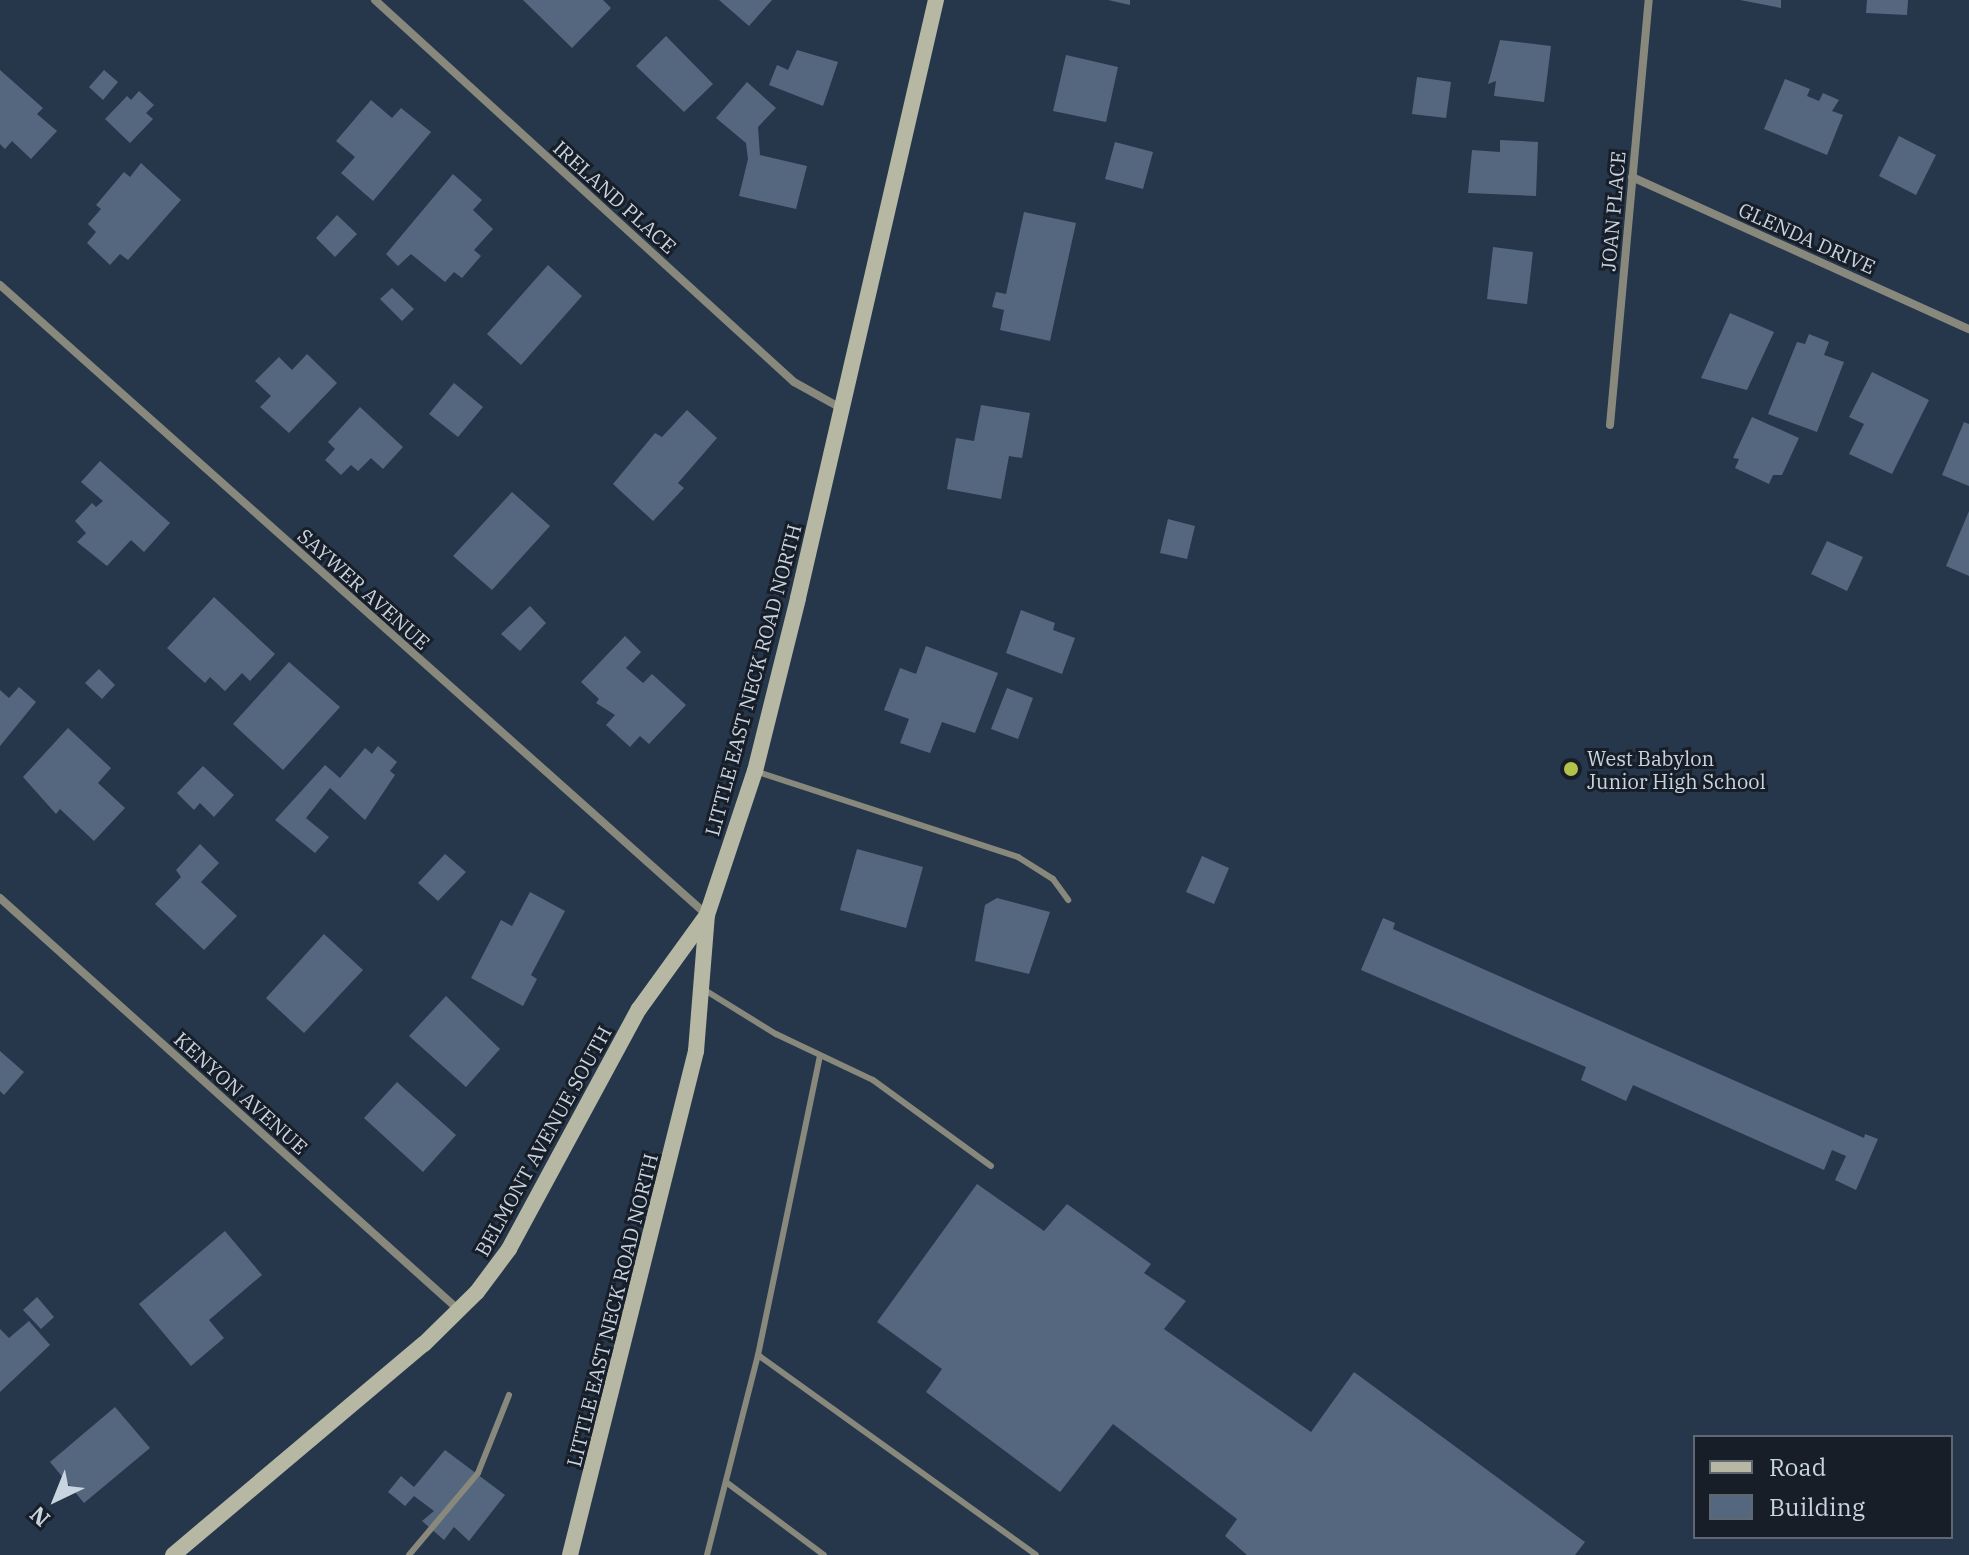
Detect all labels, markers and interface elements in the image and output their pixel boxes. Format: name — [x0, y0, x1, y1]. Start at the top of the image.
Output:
street label: IRELAND PLACE — [549, 136, 681, 258]
street label: JOAN PLACE — [1596, 150, 1630, 272]
street label: GLENDA DRIVE — [1735, 197, 1879, 279]
street label: LITTLE EAST NECK ROAD NORTH — [700, 522, 806, 838]
street label: SAYWER AVENUE — [293, 523, 435, 655]
place label: West Babylon Junior High School — [1587, 746, 1766, 793]
marker: West Babylon Junior High School — [1562, 760, 1580, 778]
street label: BELMONT AVENUE SOUTH — [470, 1022, 616, 1260]
street label: KENYON AVENUE — [169, 1027, 313, 1159]
street label: LITTLE EAST NECK ROAD NORTH — [561, 1151, 663, 1469]
legend — [1693, 1435, 1953, 1539]
text: Road — [1769, 1451, 1826, 1483]
north arrow — [16, 1459, 96, 1539]
text: Building — [1769, 1491, 1865, 1523]
text: N — [23, 1500, 56, 1533]

